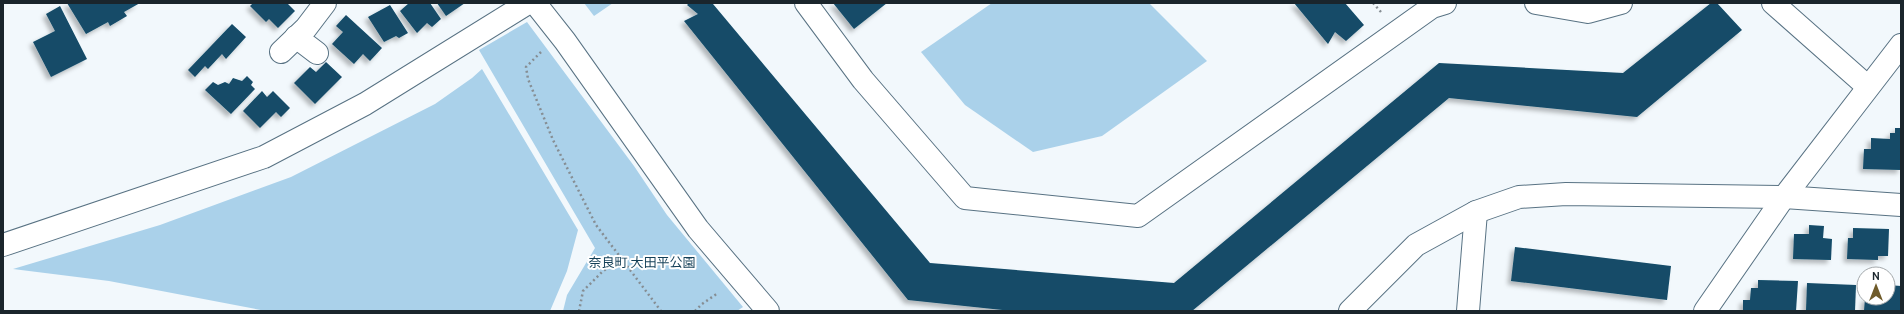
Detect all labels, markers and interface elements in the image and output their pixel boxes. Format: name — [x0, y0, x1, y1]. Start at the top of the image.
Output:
park label: 奈良町 大田平公園 — [589, 254, 695, 270]
north arrow — [1856, 266, 1896, 306]
text: N — [1872, 269, 1880, 283]

